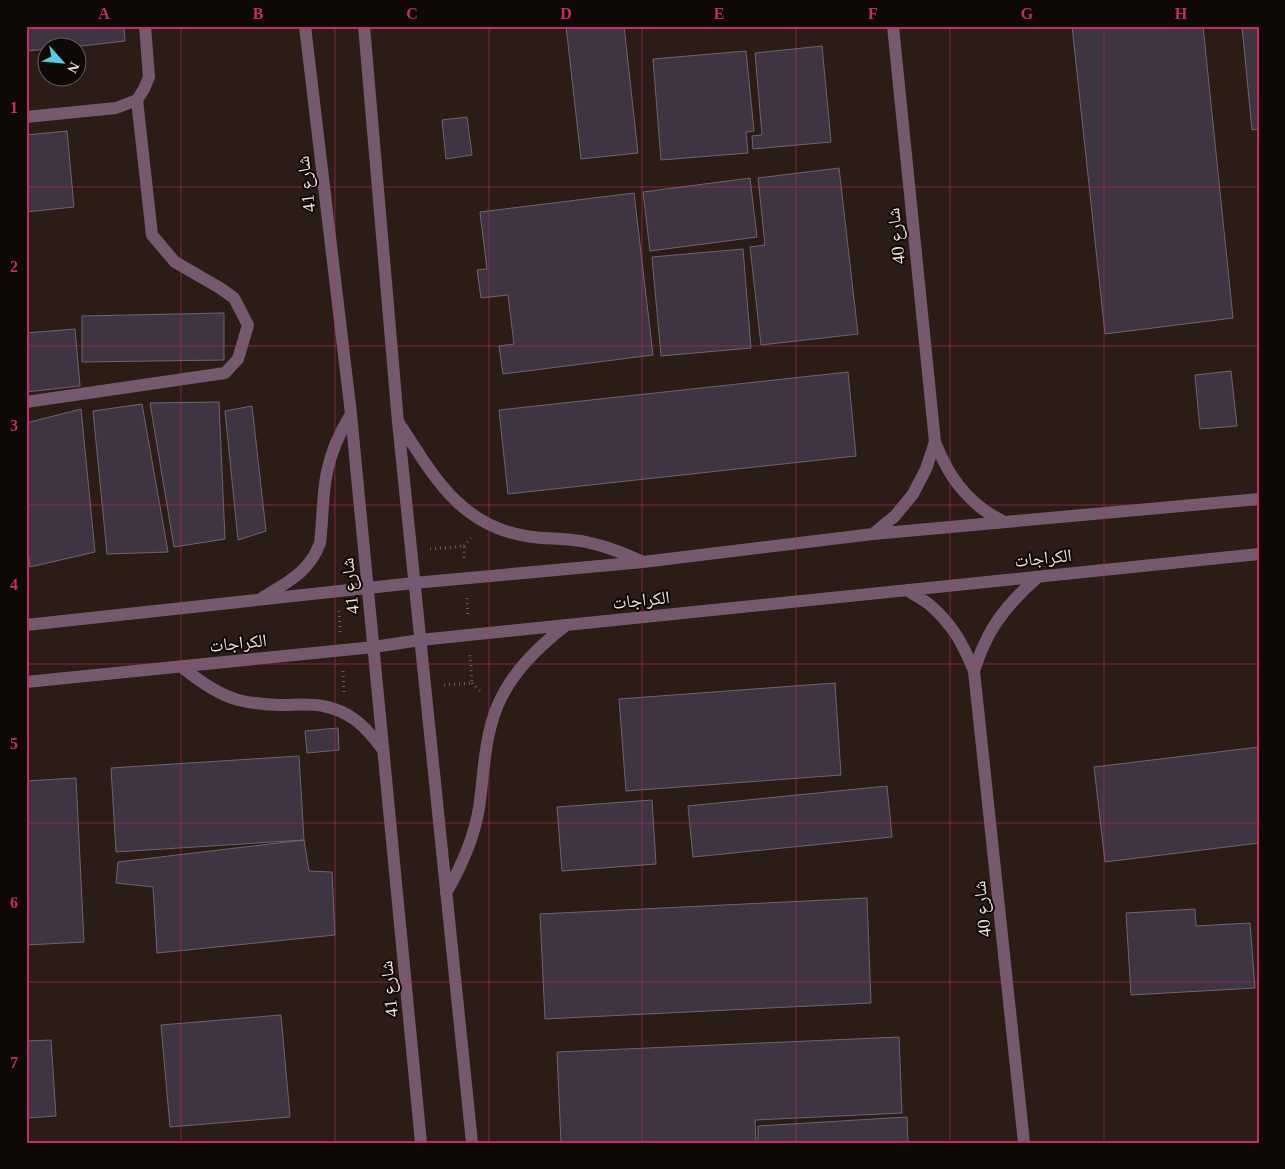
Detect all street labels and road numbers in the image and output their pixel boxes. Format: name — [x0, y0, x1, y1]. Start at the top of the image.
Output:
street label: شارع 41 — [293, 155, 320, 213]
street label: شارع 40 — [883, 207, 910, 265]
street label: الكراجات — [1013, 545, 1073, 571]
street label: شارع 41 — [337, 557, 364, 615]
street label: الكراجات — [611, 587, 671, 613]
street label: الكراجات — [208, 630, 268, 656]
street label: شارع 40 — [969, 880, 996, 938]
street label: شارع 41 — [376, 960, 403, 1018]

